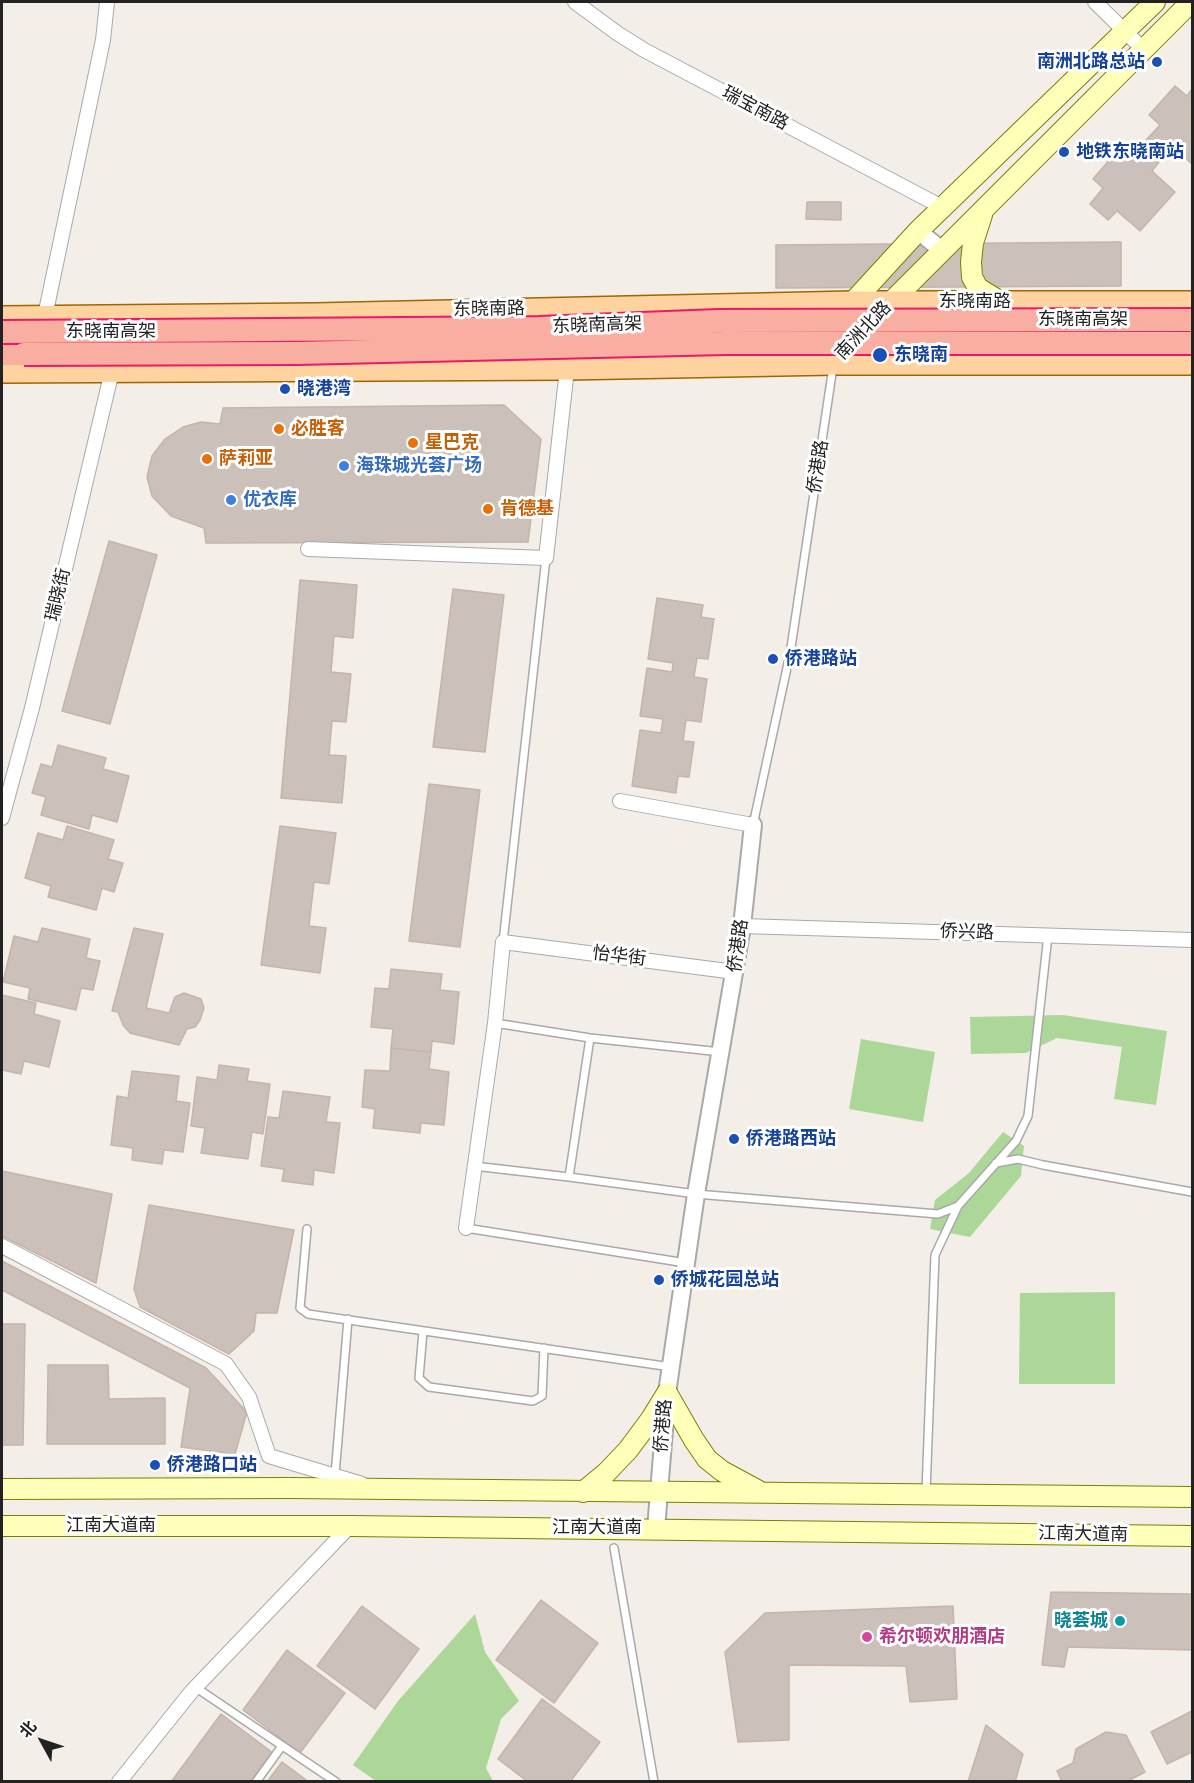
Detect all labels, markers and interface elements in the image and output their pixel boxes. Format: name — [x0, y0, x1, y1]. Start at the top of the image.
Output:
place label: 南洲北路总站 — [1037, 51, 1145, 73]
marker: 南洲北路总站 — [1150, 55, 1164, 69]
street label: 瑞宝南路 — [718, 83, 792, 135]
place label: 地铁东晓南站 — [1076, 141, 1184, 163]
marker: 地铁东晓南站 — [1057, 145, 1071, 159]
street label: 东晓南路 — [939, 291, 1011, 313]
street label: 南洲北路 — [832, 297, 896, 365]
street label: 东晓南路 — [453, 299, 525, 321]
street label: 东晓南高架 — [1038, 309, 1128, 331]
street label: 东晓南高架 — [552, 314, 642, 338]
street label: 东晓南高架 — [66, 321, 156, 343]
place label: 东晓南 — [894, 344, 948, 366]
marker: 东晓南 — [871, 346, 889, 364]
place label: 晓港湾 — [297, 378, 351, 400]
marker: 晓港湾 — [278, 382, 292, 396]
place label: 必胜客 — [291, 418, 345, 440]
marker: 必胜客 — [272, 422, 286, 436]
place label: 星巴克 — [425, 432, 479, 454]
marker: 星巴克 — [406, 436, 420, 450]
street label: 侨港路 — [804, 439, 834, 495]
place label: 萨莉亚 — [219, 448, 273, 470]
marker: 萨莉亚 — [200, 452, 214, 466]
place label: 海珠城光荟广场 — [356, 455, 482, 477]
marker: 海珠城光荟广场 — [337, 459, 351, 473]
place label: 优衣库 — [243, 489, 297, 511]
marker: 优衣库 — [224, 493, 238, 507]
place label: 肯德基 — [500, 498, 554, 520]
marker: 肯德基 — [481, 502, 495, 516]
street label: 瑞晓街 — [42, 566, 76, 624]
place label: 侨港路站 — [785, 648, 857, 670]
marker: 侨港路站 — [766, 652, 780, 666]
street label: 侨港路 — [725, 918, 753, 974]
street label: 侨兴路 — [940, 921, 994, 945]
street label: 怡华街 — [591, 943, 647, 971]
place label: 侨港路西站 — [746, 1128, 836, 1150]
marker: 侨港路西站 — [727, 1132, 741, 1146]
place label: 侨城花园总站 — [671, 1269, 779, 1291]
marker: 侨城花园总站 — [652, 1273, 666, 1287]
street label: 侨港路 — [651, 1398, 677, 1454]
place label: 侨港路口站 — [167, 1454, 257, 1476]
marker: 侨港路口站 — [148, 1458, 162, 1472]
street label: 江南大道南 — [66, 1515, 156, 1537]
street label: 江南大道南 — [552, 1517, 642, 1539]
street label: 江南大道南 — [1038, 1523, 1128, 1547]
place label: 晓荟城 — [1054, 1610, 1108, 1632]
marker: 晓荟城 — [1113, 1614, 1127, 1628]
place label: 希尔顿欢朋酒店 — [879, 1626, 1005, 1648]
marker: 希尔顿欢朋酒店 — [860, 1630, 874, 1644]
north arrow — [12, 1711, 72, 1771]
text: 北 — [15, 1717, 40, 1741]

